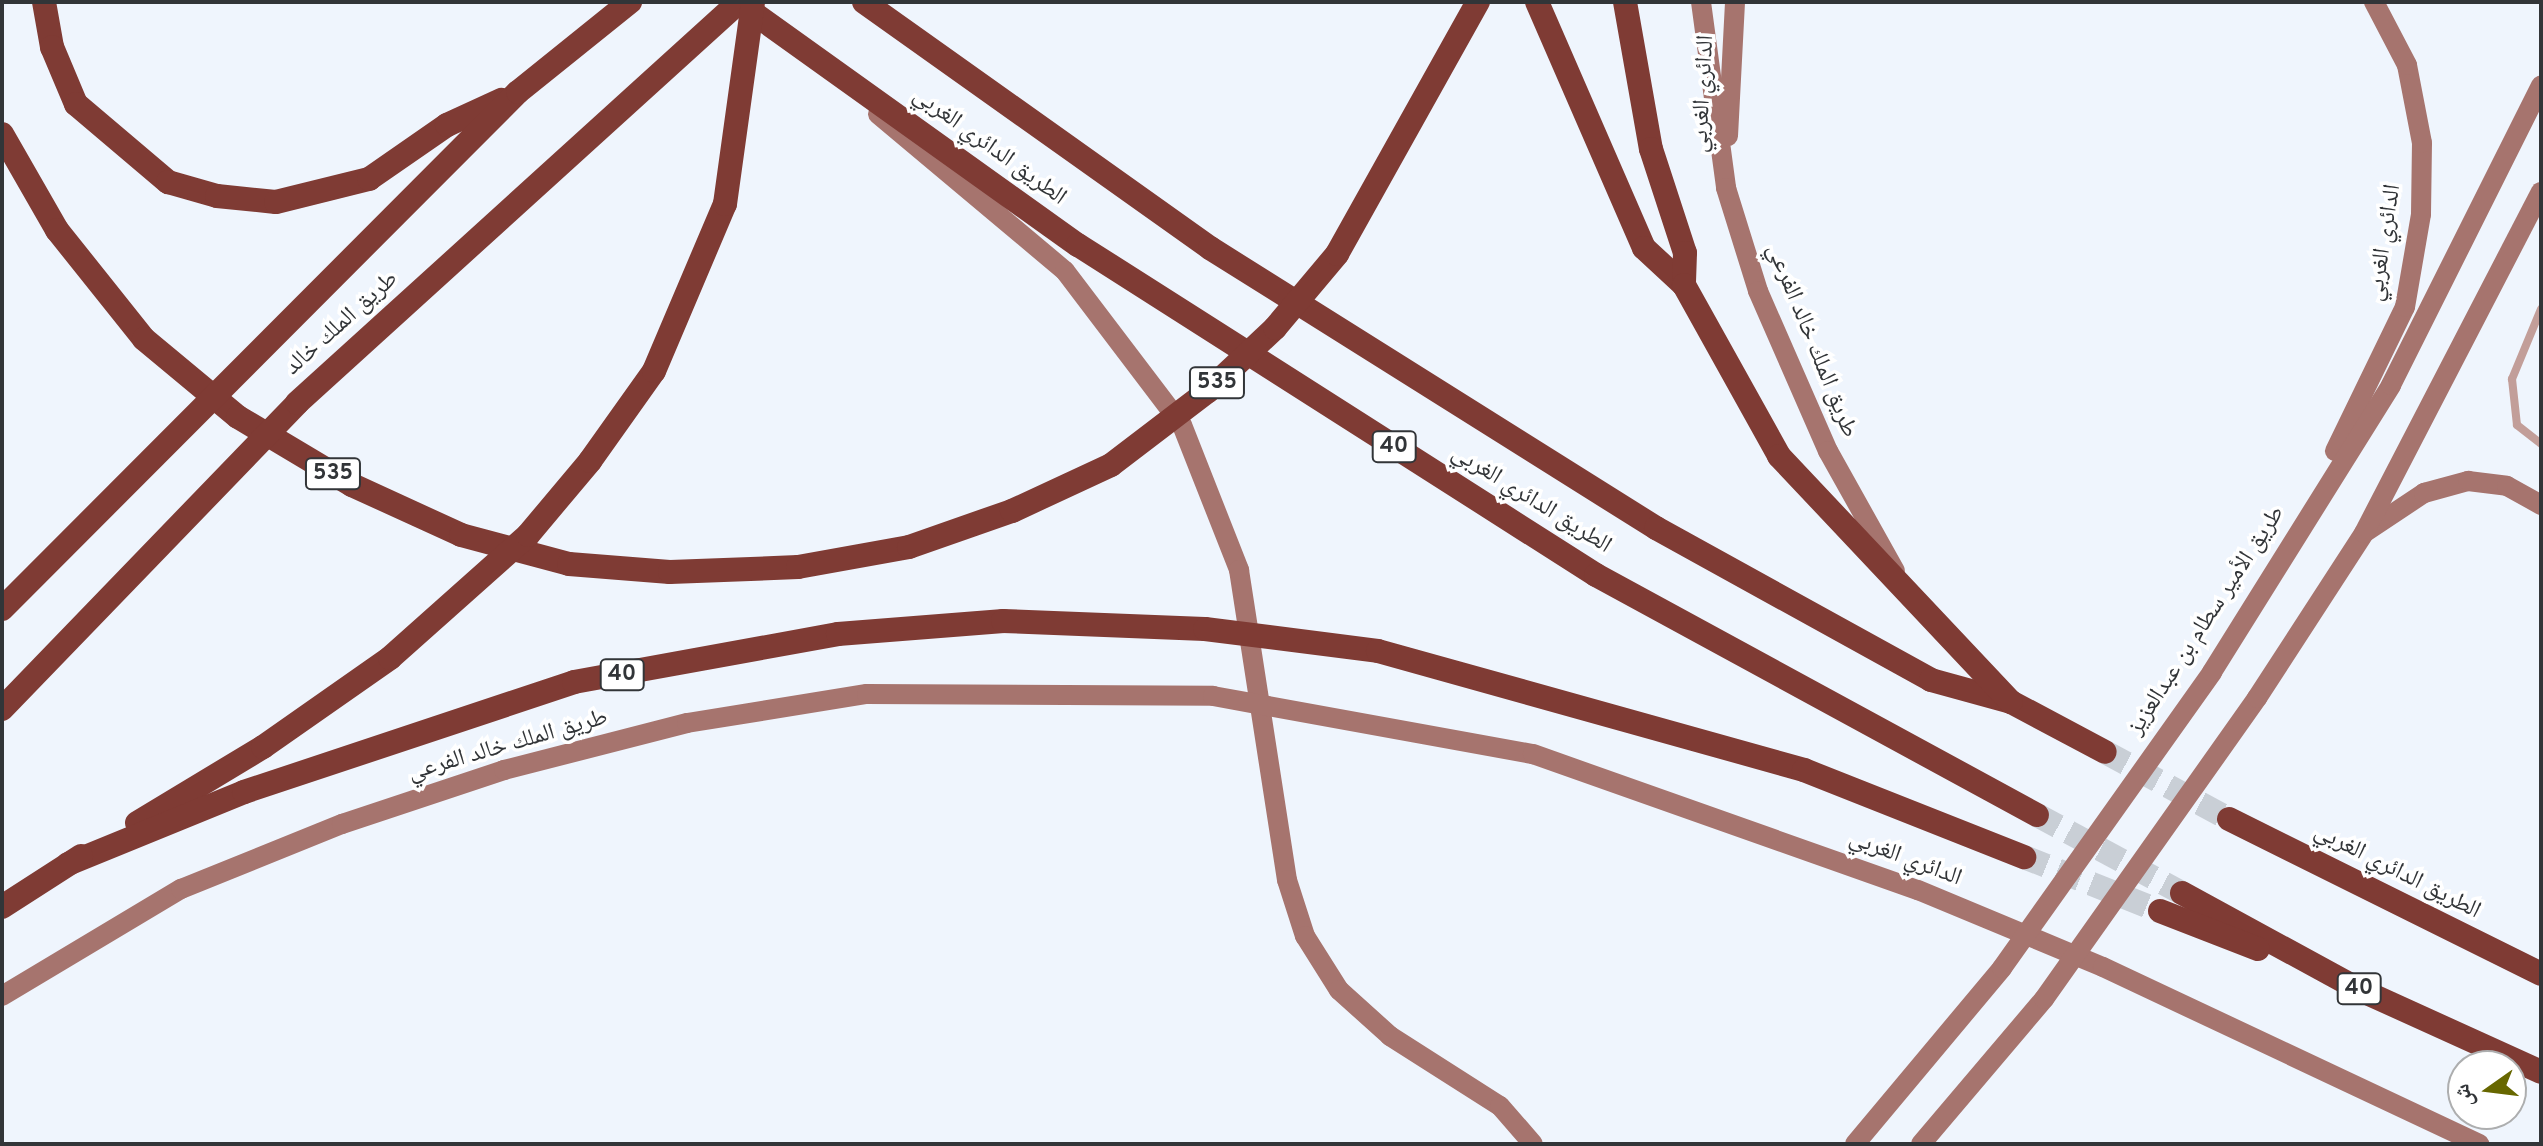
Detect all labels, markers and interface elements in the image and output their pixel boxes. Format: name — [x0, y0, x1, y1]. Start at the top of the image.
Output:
street label: الدائري الغربي — [1687, 34, 1721, 154]
street label: الطريق الدائري الغربي — [906, 82, 1072, 212]
street label: الدائري الغربي — [2362, 182, 2408, 304]
street label: طريق الملك خالد الفرعي — [1759, 240, 1863, 442]
street label: طريق الملك خالد — [279, 266, 405, 382]
road number: 535 — [1187, 365, 1247, 401]
road number: 40 — [1370, 429, 1418, 465]
street label: الطريق الدائري الغربي — [1446, 439, 1616, 561]
road number: 535 — [303, 456, 363, 492]
street label: طريق الأمير سطام بن عبدالعزيز — [2122, 501, 2292, 741]
road number: 40 — [598, 657, 646, 693]
street label: طريق الملك خالد الفرعي — [405, 704, 611, 788]
street label: الطريق الدائري الغربي — [2309, 818, 2485, 926]
street label: الدائري الغربي — [1845, 824, 1965, 894]
road number: 40 — [2335, 971, 2383, 1007]
north arrow — [2447, 1050, 2527, 1130]
text: ش — [2449, 1081, 2481, 1110]

